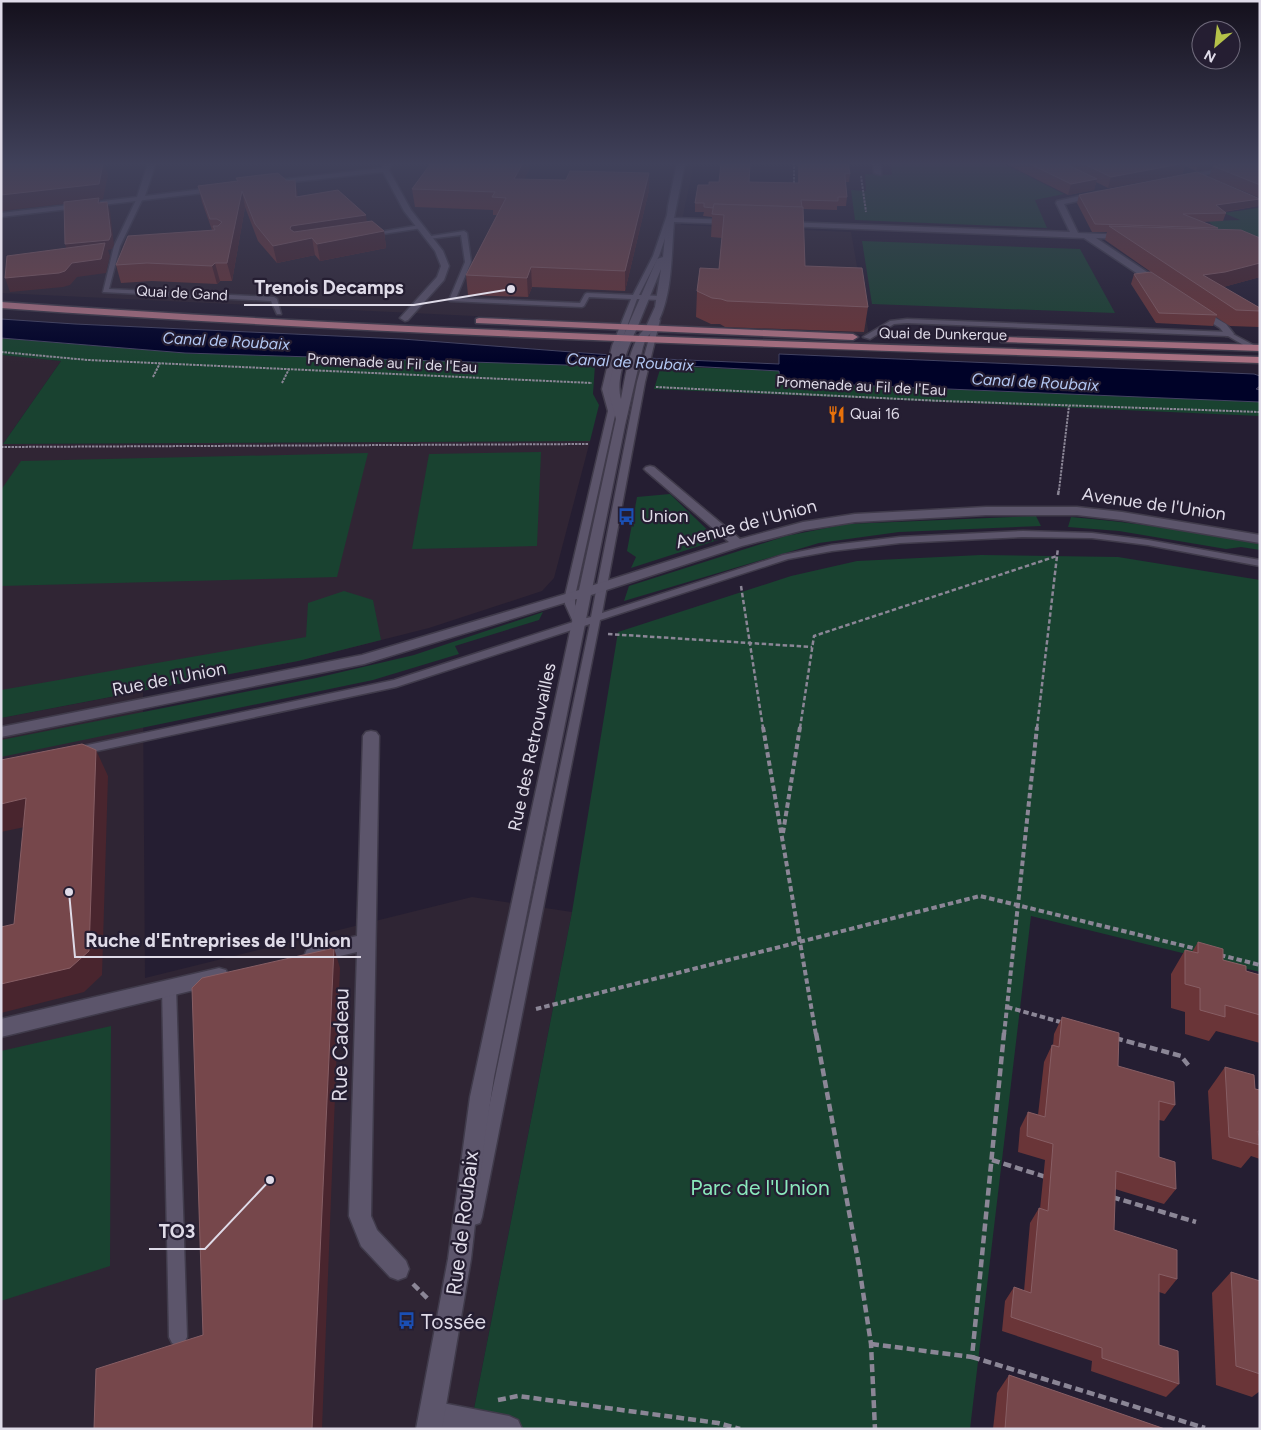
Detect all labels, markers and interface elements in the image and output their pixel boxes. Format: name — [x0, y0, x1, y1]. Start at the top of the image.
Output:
north arrow — [1191, 20, 1241, 70]
text: N — [1201, 46, 1219, 66]
callout: Trenois Decamps — [244, 271, 414, 305]
text: Trenois Decamps — [254, 276, 404, 299]
street label: Quai de Gand — [136, 282, 228, 304]
street label: Quai de Dunkerque — [879, 324, 1007, 344]
water label: Canal de Roubaix — [162, 328, 290, 354]
water label: Canal de Roubaix — [566, 349, 694, 375]
street label: Promenade au Fil de l'Eau — [306, 350, 478, 376]
water label: Canal de Roubaix — [971, 369, 1099, 395]
street label: Promenade au Fil de l'Eau — [775, 373, 947, 399]
restaurant icon: Quai 16 — [826, 404, 846, 424]
place label: Quai 16 — [850, 405, 900, 423]
street label: Avenue de l'Union — [1081, 483, 1227, 525]
street label: Avenue de l'Union — [673, 495, 819, 553]
place label: Union — [641, 505, 688, 527]
bus stop icon: Union — [617, 506, 637, 526]
street label: Rue de l'Union — [110, 657, 228, 701]
street label: Rue des Retrouvailles — [503, 661, 561, 833]
callout: Ruche d'Entreprises de l'Union — [75, 923, 361, 957]
text: Ruche d'Entreprises de l'Union — [85, 929, 351, 952]
street label: Rue Cadeau — [327, 988, 353, 1102]
street label: Rue de Roubaix — [441, 1149, 483, 1297]
park label: Parc de l'Union — [690, 1175, 830, 1200]
callout: TO3 — [149, 1215, 205, 1249]
text: TO3 — [159, 1220, 195, 1243]
place label: Tossée — [421, 1309, 486, 1334]
bus stop icon: Tossée — [397, 1311, 417, 1331]

